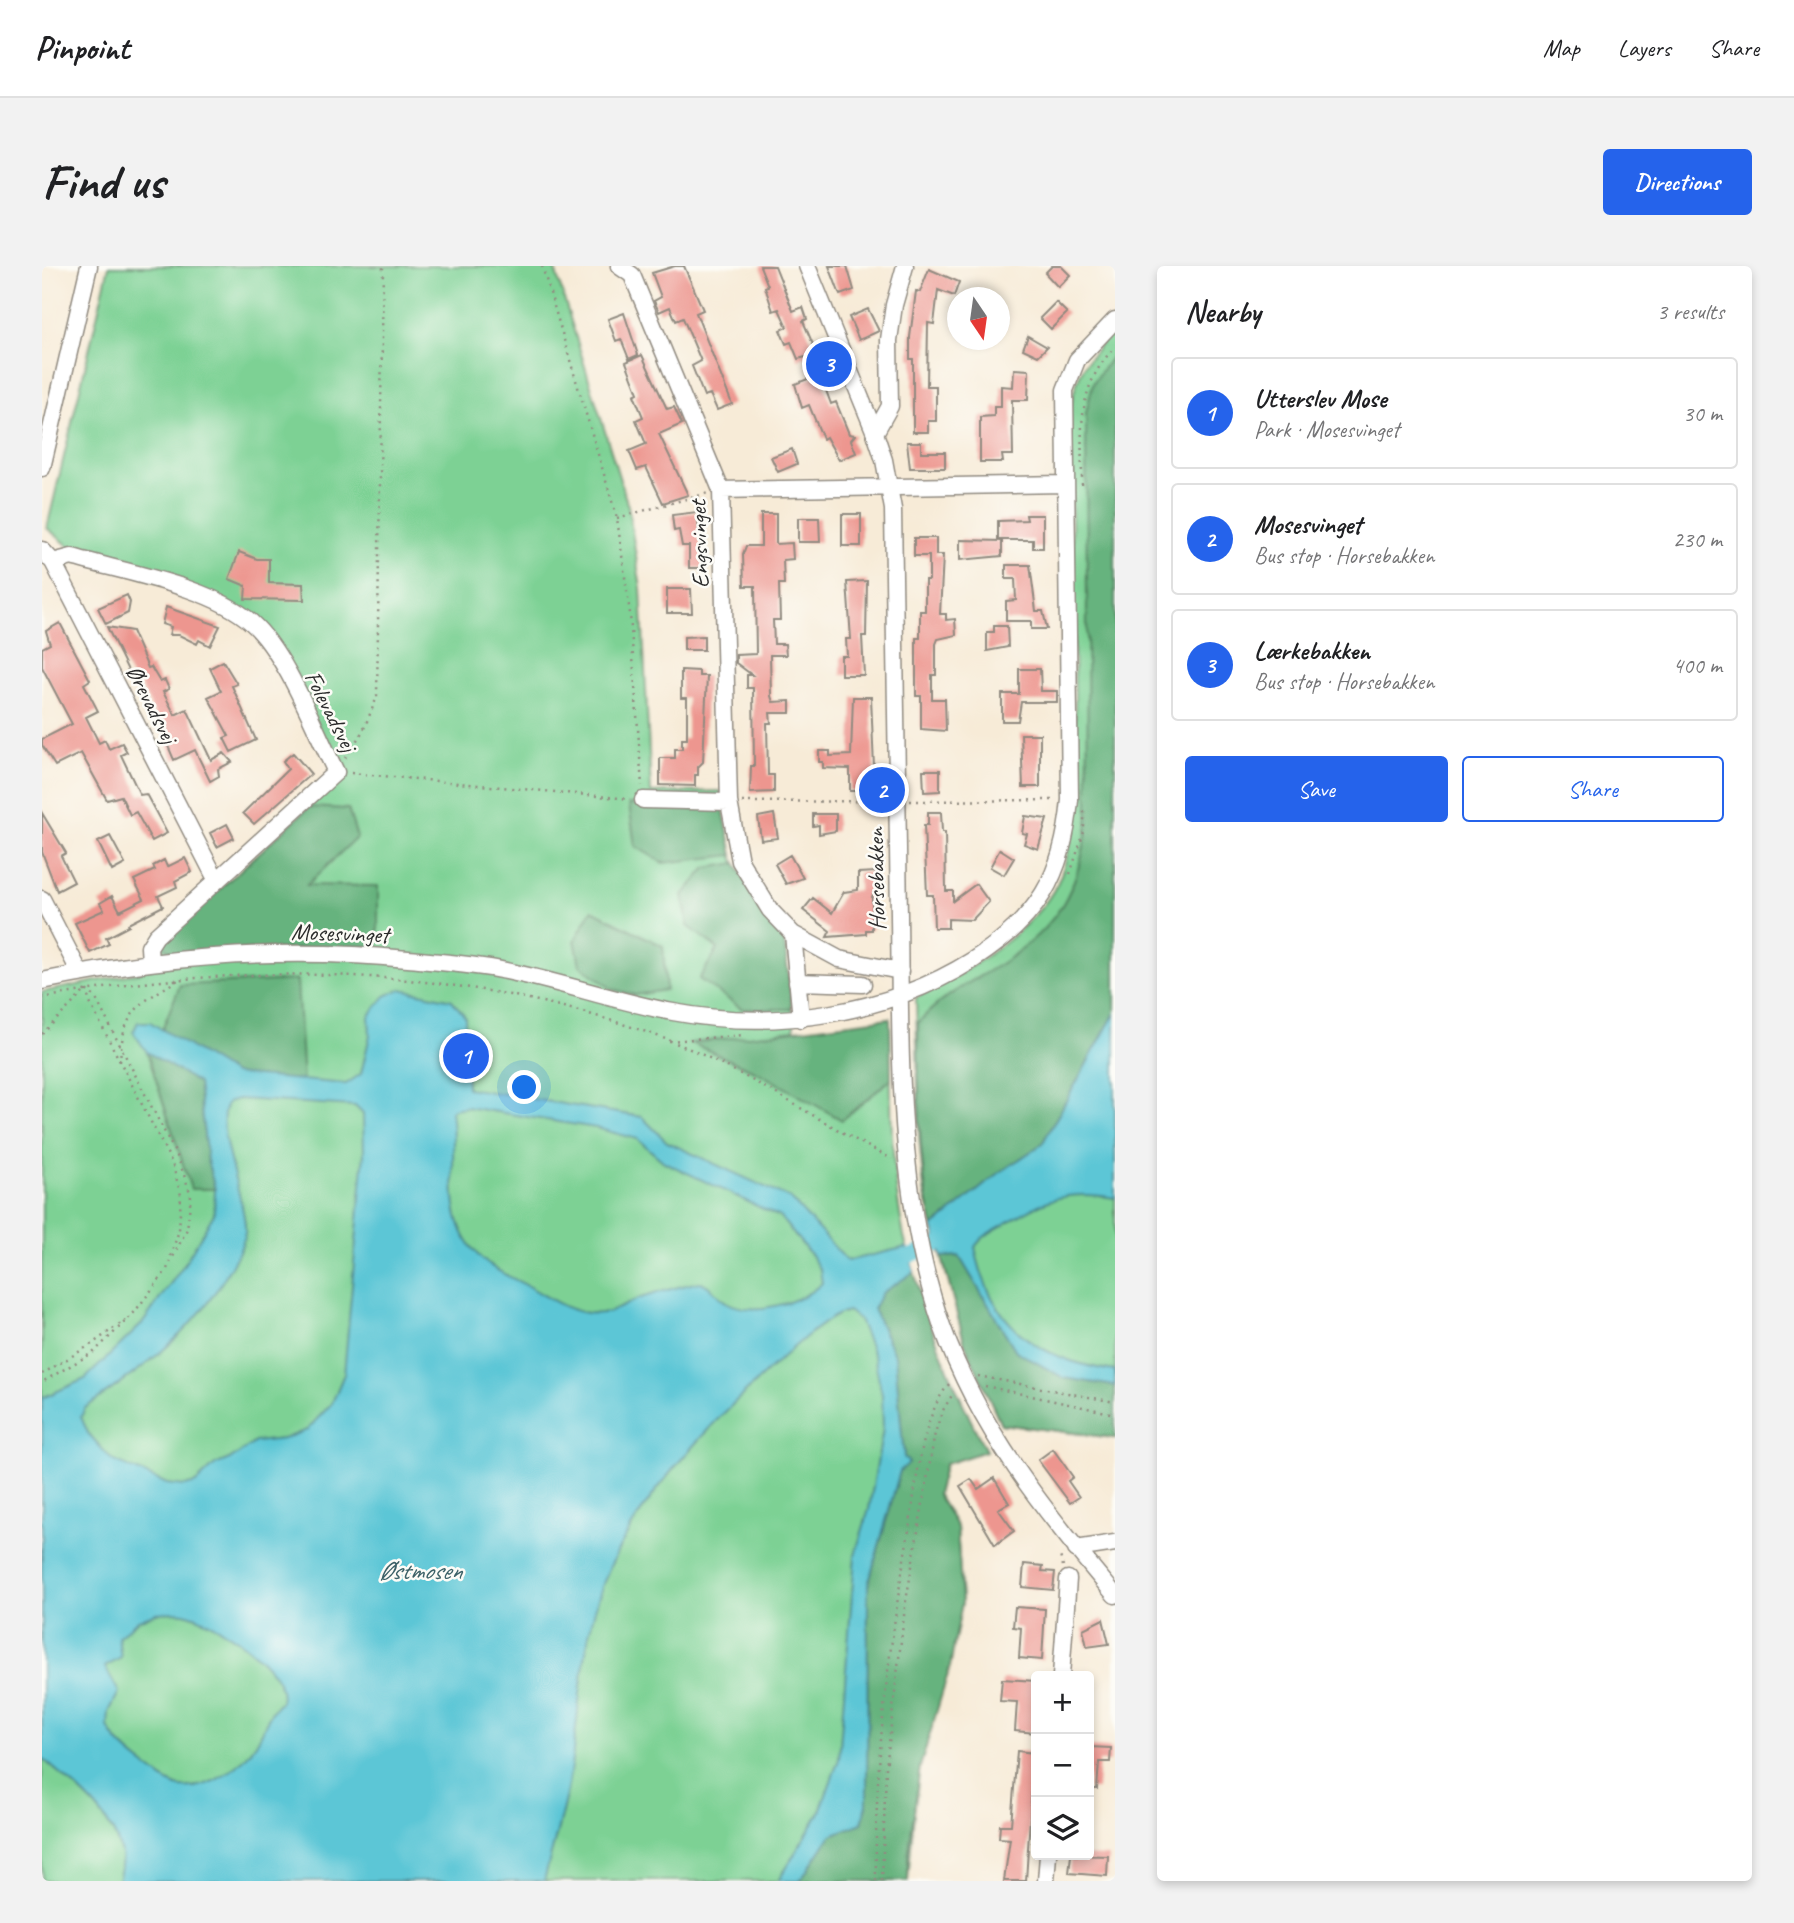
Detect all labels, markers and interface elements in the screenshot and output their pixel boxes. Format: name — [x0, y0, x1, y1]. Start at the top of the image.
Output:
text: Pinpoint — [35, 27, 129, 69]
text: Map — [1543, 33, 1580, 63]
text: Layers — [1618, 33, 1671, 63]
text: Share — [1709, 33, 1759, 63]
button: Directions — [1603, 149, 1752, 215]
text: Find us — [42, 151, 164, 213]
north arrow — [947, 287, 1010, 350]
text: Nearby — [1185, 293, 1261, 331]
text: 3 results — [1657, 297, 1724, 326]
pin: 3 — [806, 338, 852, 390]
text: Utterslev Mose — [1254, 382, 1387, 415]
text: 1 — [1205, 399, 1215, 428]
text: 30 m — [1683, 399, 1722, 428]
text: Park · Mosesvinget — [1254, 415, 1399, 444]
street label: Engsvinget — [682, 497, 716, 588]
text: Mosesvinget — [1254, 508, 1362, 541]
text: 2 — [1205, 525, 1215, 554]
text: 230 m — [1673, 525, 1722, 554]
text: Bus stop · Horsebakken — [1254, 541, 1434, 570]
text: Lærkebakken — [1254, 634, 1370, 667]
text: 3 — [1205, 651, 1215, 680]
text: 400 m — [1673, 651, 1722, 680]
street label: Ørevadsvej — [120, 660, 186, 751]
street label: Folevadsvej — [298, 666, 365, 759]
text: Bus stop · Horsebakken — [1254, 667, 1434, 696]
button: Save — [1185, 756, 1448, 822]
button: Share — [1462, 756, 1724, 822]
pin: 2 — [859, 764, 905, 816]
street label: Horsebakken — [860, 826, 892, 931]
street label: Mosesvinget — [291, 916, 392, 950]
pin: 1 — [443, 1030, 489, 1082]
your location — [507, 1070, 541, 1104]
water label: Østmosen — [378, 1554, 464, 1587]
map controls — [1031, 1671, 1094, 1860]
button: + — [1031, 1671, 1094, 1734]
button: − — [1031, 1734, 1094, 1797]
button: layers — [1031, 1797, 1094, 1860]

